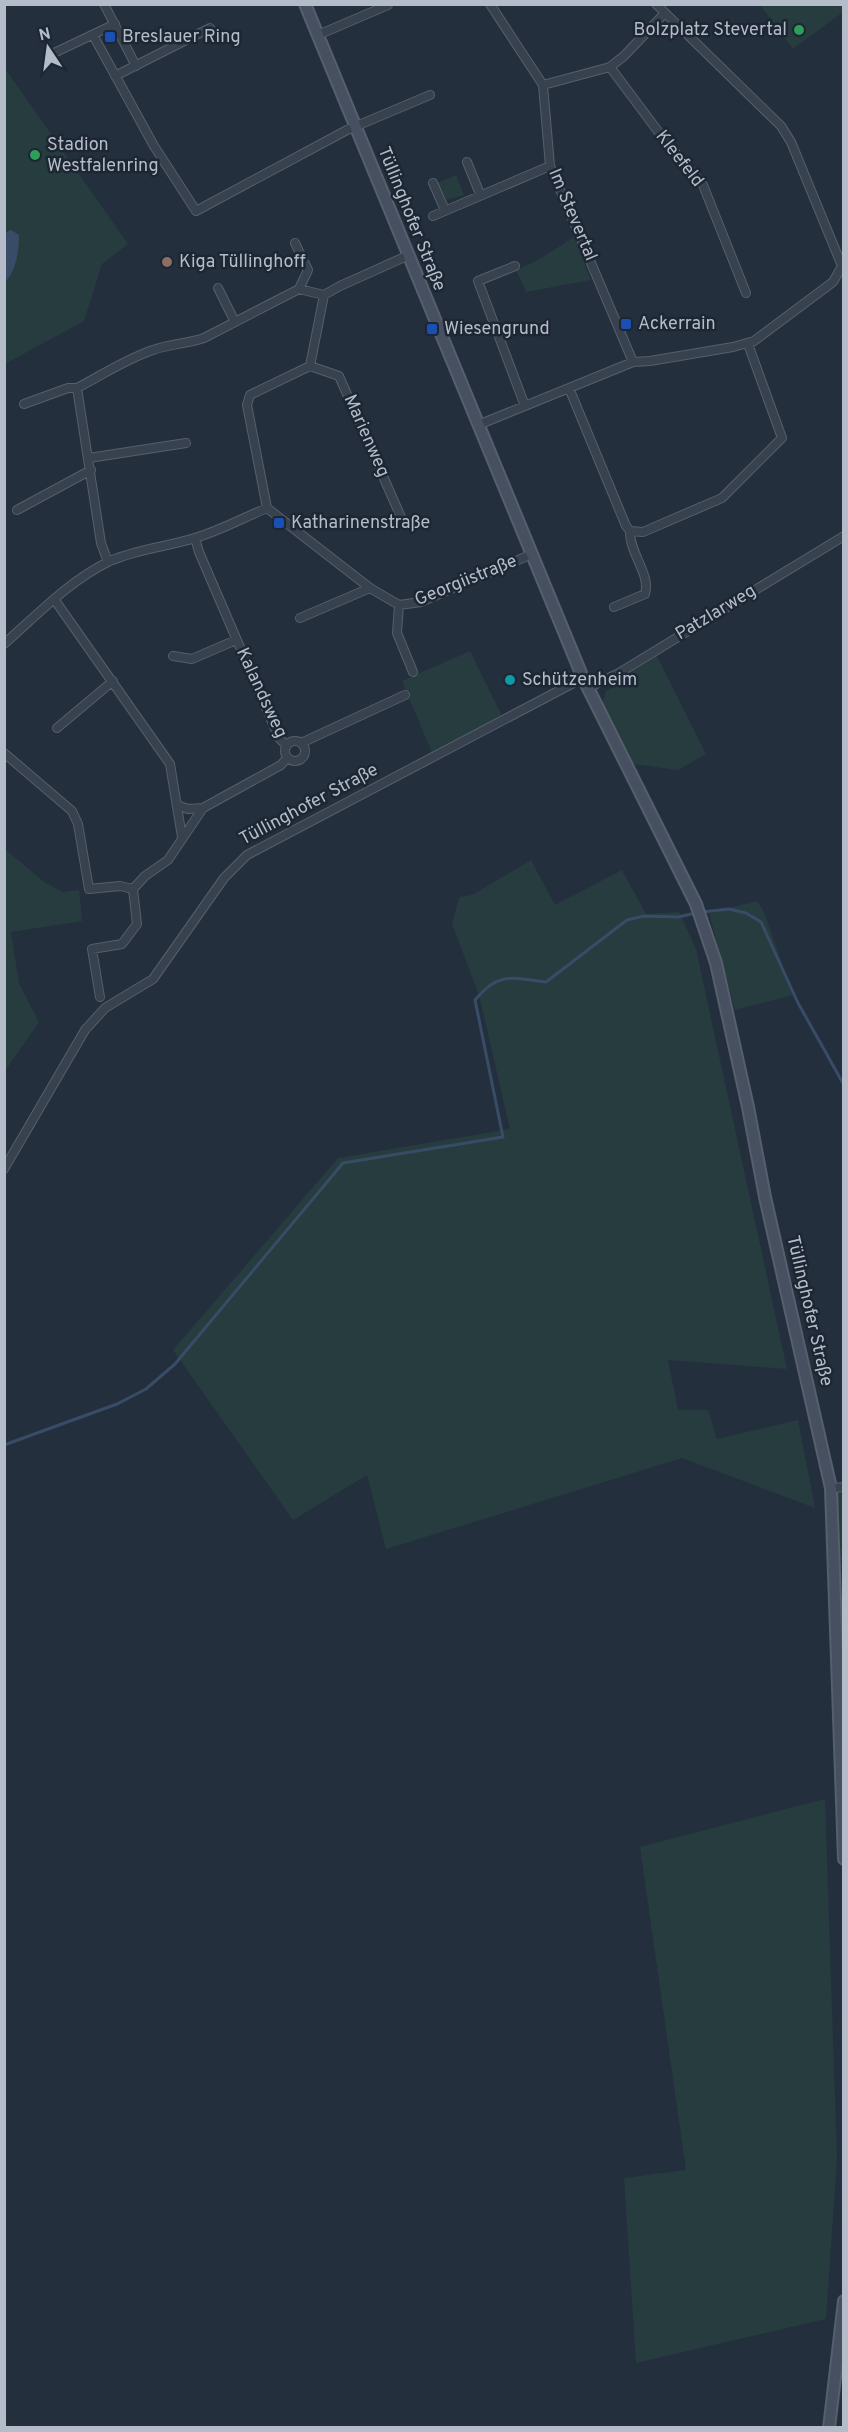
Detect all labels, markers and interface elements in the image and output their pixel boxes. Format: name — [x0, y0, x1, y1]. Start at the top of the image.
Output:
north arrow — [18, 18, 78, 78]
place label: Bolzplatz Stevertal — [634, 19, 787, 42]
marker: Bolzplatz Stevertal — [792, 23, 806, 37]
text: N — [37, 24, 53, 46]
place label: Breslauer Ring — [122, 26, 241, 49]
marker: Breslauer Ring — [103, 30, 117, 44]
street label: Kleefeld — [650, 126, 708, 192]
place label: Stadion Westfalenring — [47, 134, 159, 178]
street label: Tüllinghofer Straße — [372, 143, 450, 295]
marker: Stadion Westfalenring — [28, 148, 42, 162]
street label: Im Stevertal — [542, 165, 602, 265]
place label: Kiga Tüllinghoff — [179, 251, 306, 274]
marker: Kiga Tüllinghoff — [160, 255, 174, 269]
place label: Ackerrain — [638, 313, 716, 336]
marker: Ackerrain — [619, 317, 633, 331]
place label: Wiesengrund — [444, 318, 550, 341]
marker: Wiesengrund — [425, 322, 439, 336]
street label: Marienweg — [338, 391, 394, 481]
place label: Katharinenstraße — [291, 512, 430, 535]
marker: Katharinenstraße — [272, 516, 286, 530]
street label: Georgiistraße — [412, 550, 520, 612]
street label: Patzlarweg — [671, 580, 761, 646]
street label: Kalandsweg — [230, 644, 292, 742]
place label: Schützenheim — [522, 669, 637, 692]
marker: Schützenheim — [503, 673, 517, 687]
street label: Tüllinghofer Straße — [236, 759, 382, 851]
street label: Tüllinghofer Straße — [780, 1233, 838, 1389]

